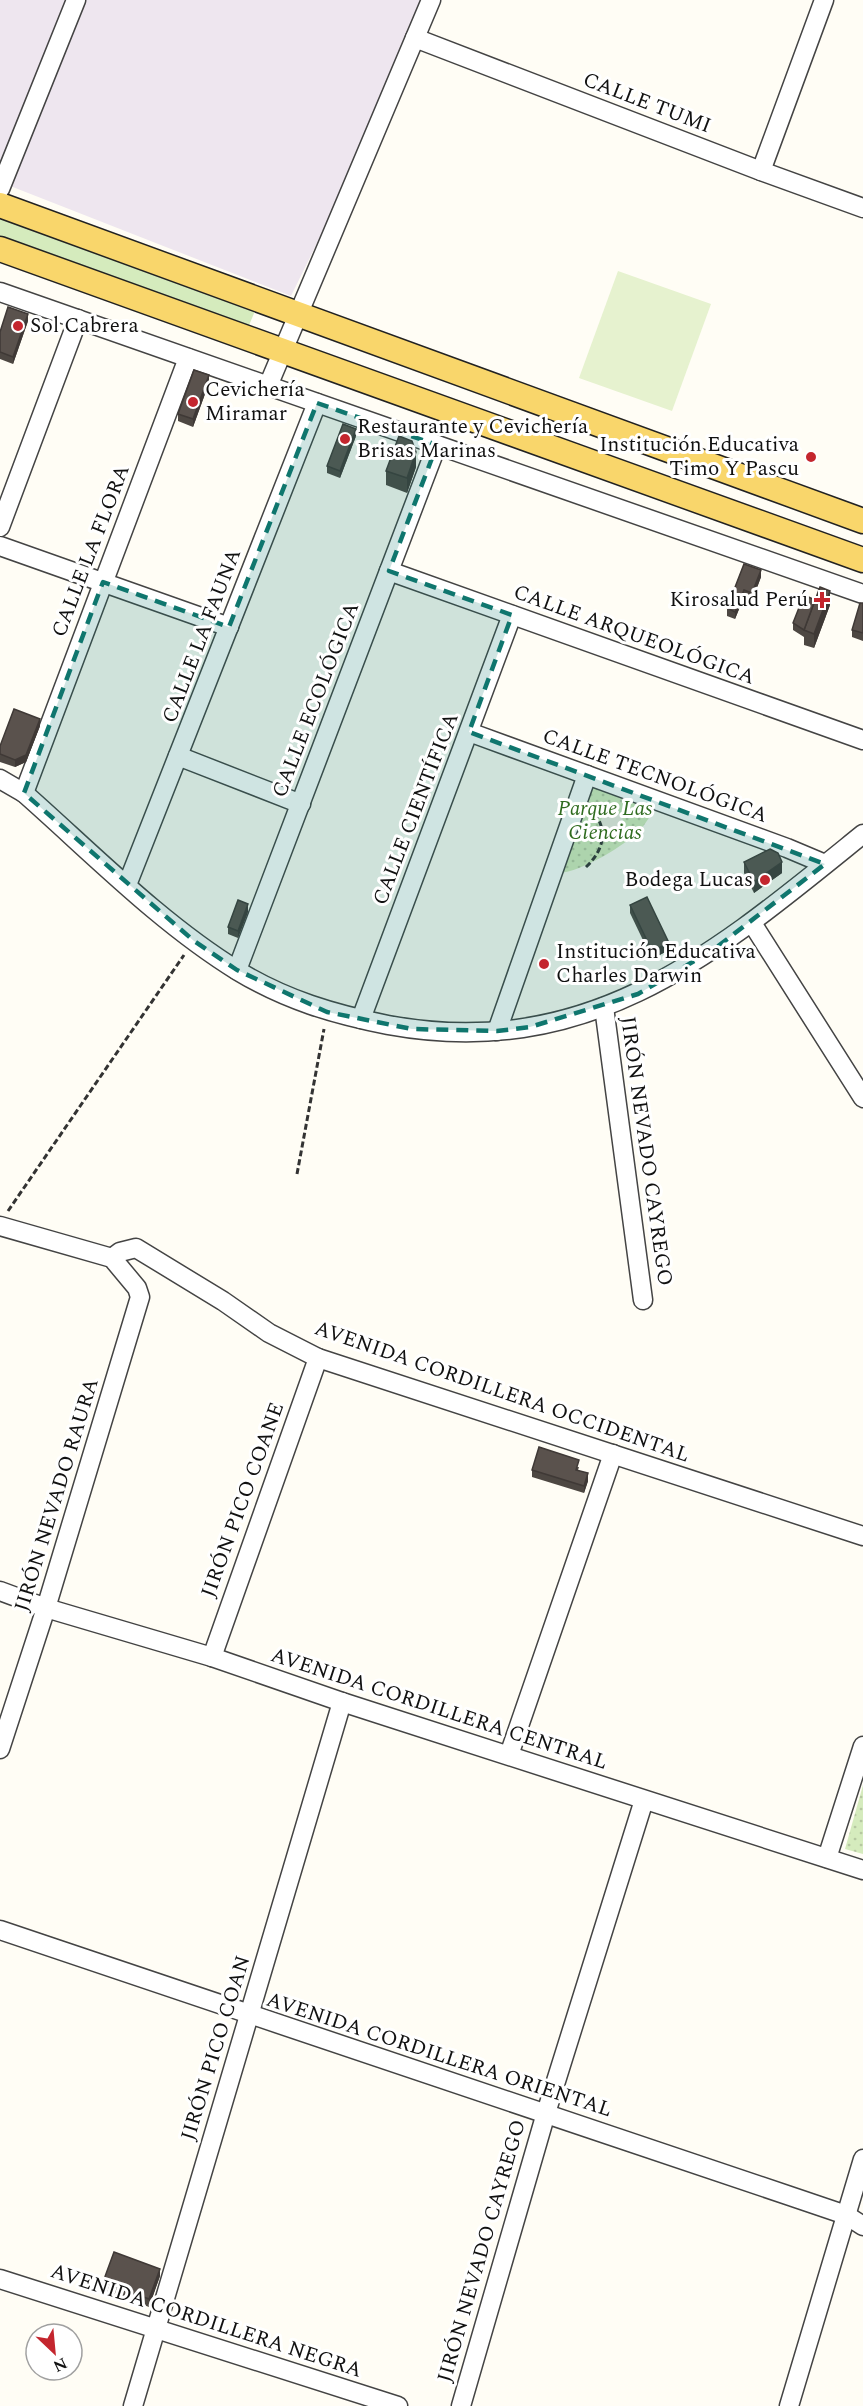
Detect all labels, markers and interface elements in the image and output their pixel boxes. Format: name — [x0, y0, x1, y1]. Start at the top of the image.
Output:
street label: CALLE TUMI — [578, 64, 716, 142]
place label: Sol Cabrera — [30, 310, 140, 342]
marker: Sol Cabrera — [11, 319, 25, 333]
place label: Cevichería Miramar — [205, 374, 305, 430]
marker: Cevichería Miramar — [186, 395, 200, 409]
place label: Restaurante y Cevichería Brisas Marinas — [357, 411, 589, 467]
place label: Institución Educativa Timo Y Pascu — [599, 429, 800, 485]
marker: Restaurante y Cevichería Brisas Marinas — [338, 432, 352, 446]
marker: Institución Educativa Timo Y Pascu — [804, 450, 818, 464]
street label: CALLE LA FLORA — [43, 460, 139, 642]
street label: CALLE LA FAUNA — [154, 544, 250, 728]
street label: CALLE ARQUEOLÓGICA — [509, 576, 759, 694]
place label: Kirosalud Perú — [669, 584, 808, 616]
marker: Kirosalud Perú — [813, 591, 831, 609]
street label: CALLE ECOLÓGICA — [264, 597, 368, 802]
street label: CALLE CIENTÍFICA — [365, 708, 467, 910]
street label: CALLE TECNOLÓGICA — [538, 720, 772, 832]
park label: Parque Las Ciencias — [557, 793, 653, 849]
place label: Bodega Lucas — [624, 864, 753, 896]
marker: Bodega Lucas — [758, 873, 772, 887]
place label: Institución Educativa Charles Darwin — [556, 936, 757, 992]
marker: Institución Educativa Charles Darwin — [537, 957, 551, 971]
street label: JIRÓN NEVADO CAYREGO — [611, 1014, 681, 1288]
street label: AVENIDA CORDILLERA OCCIDENTAL — [310, 1313, 694, 1471]
street label: JIRÓN NEVADO RAURA — [6, 1374, 108, 1616]
street label: JIRÓN PICO COANE — [193, 1398, 293, 1602]
street label: AVENIDA CORDILLERA CENTRAL — [266, 1639, 612, 1779]
street label: JIRÓN PICO COAN — [173, 1951, 259, 2145]
street label: AVENIDA CORDILLERA ORIENTAL — [262, 1984, 616, 2126]
street label: JIRÓN NEVADO CAYREGO — [429, 2116, 535, 2386]
street label: AVENIDA CORDILLERA NEGRA — [47, 2259, 365, 2383]
north arrow — [24, 2322, 84, 2382]

